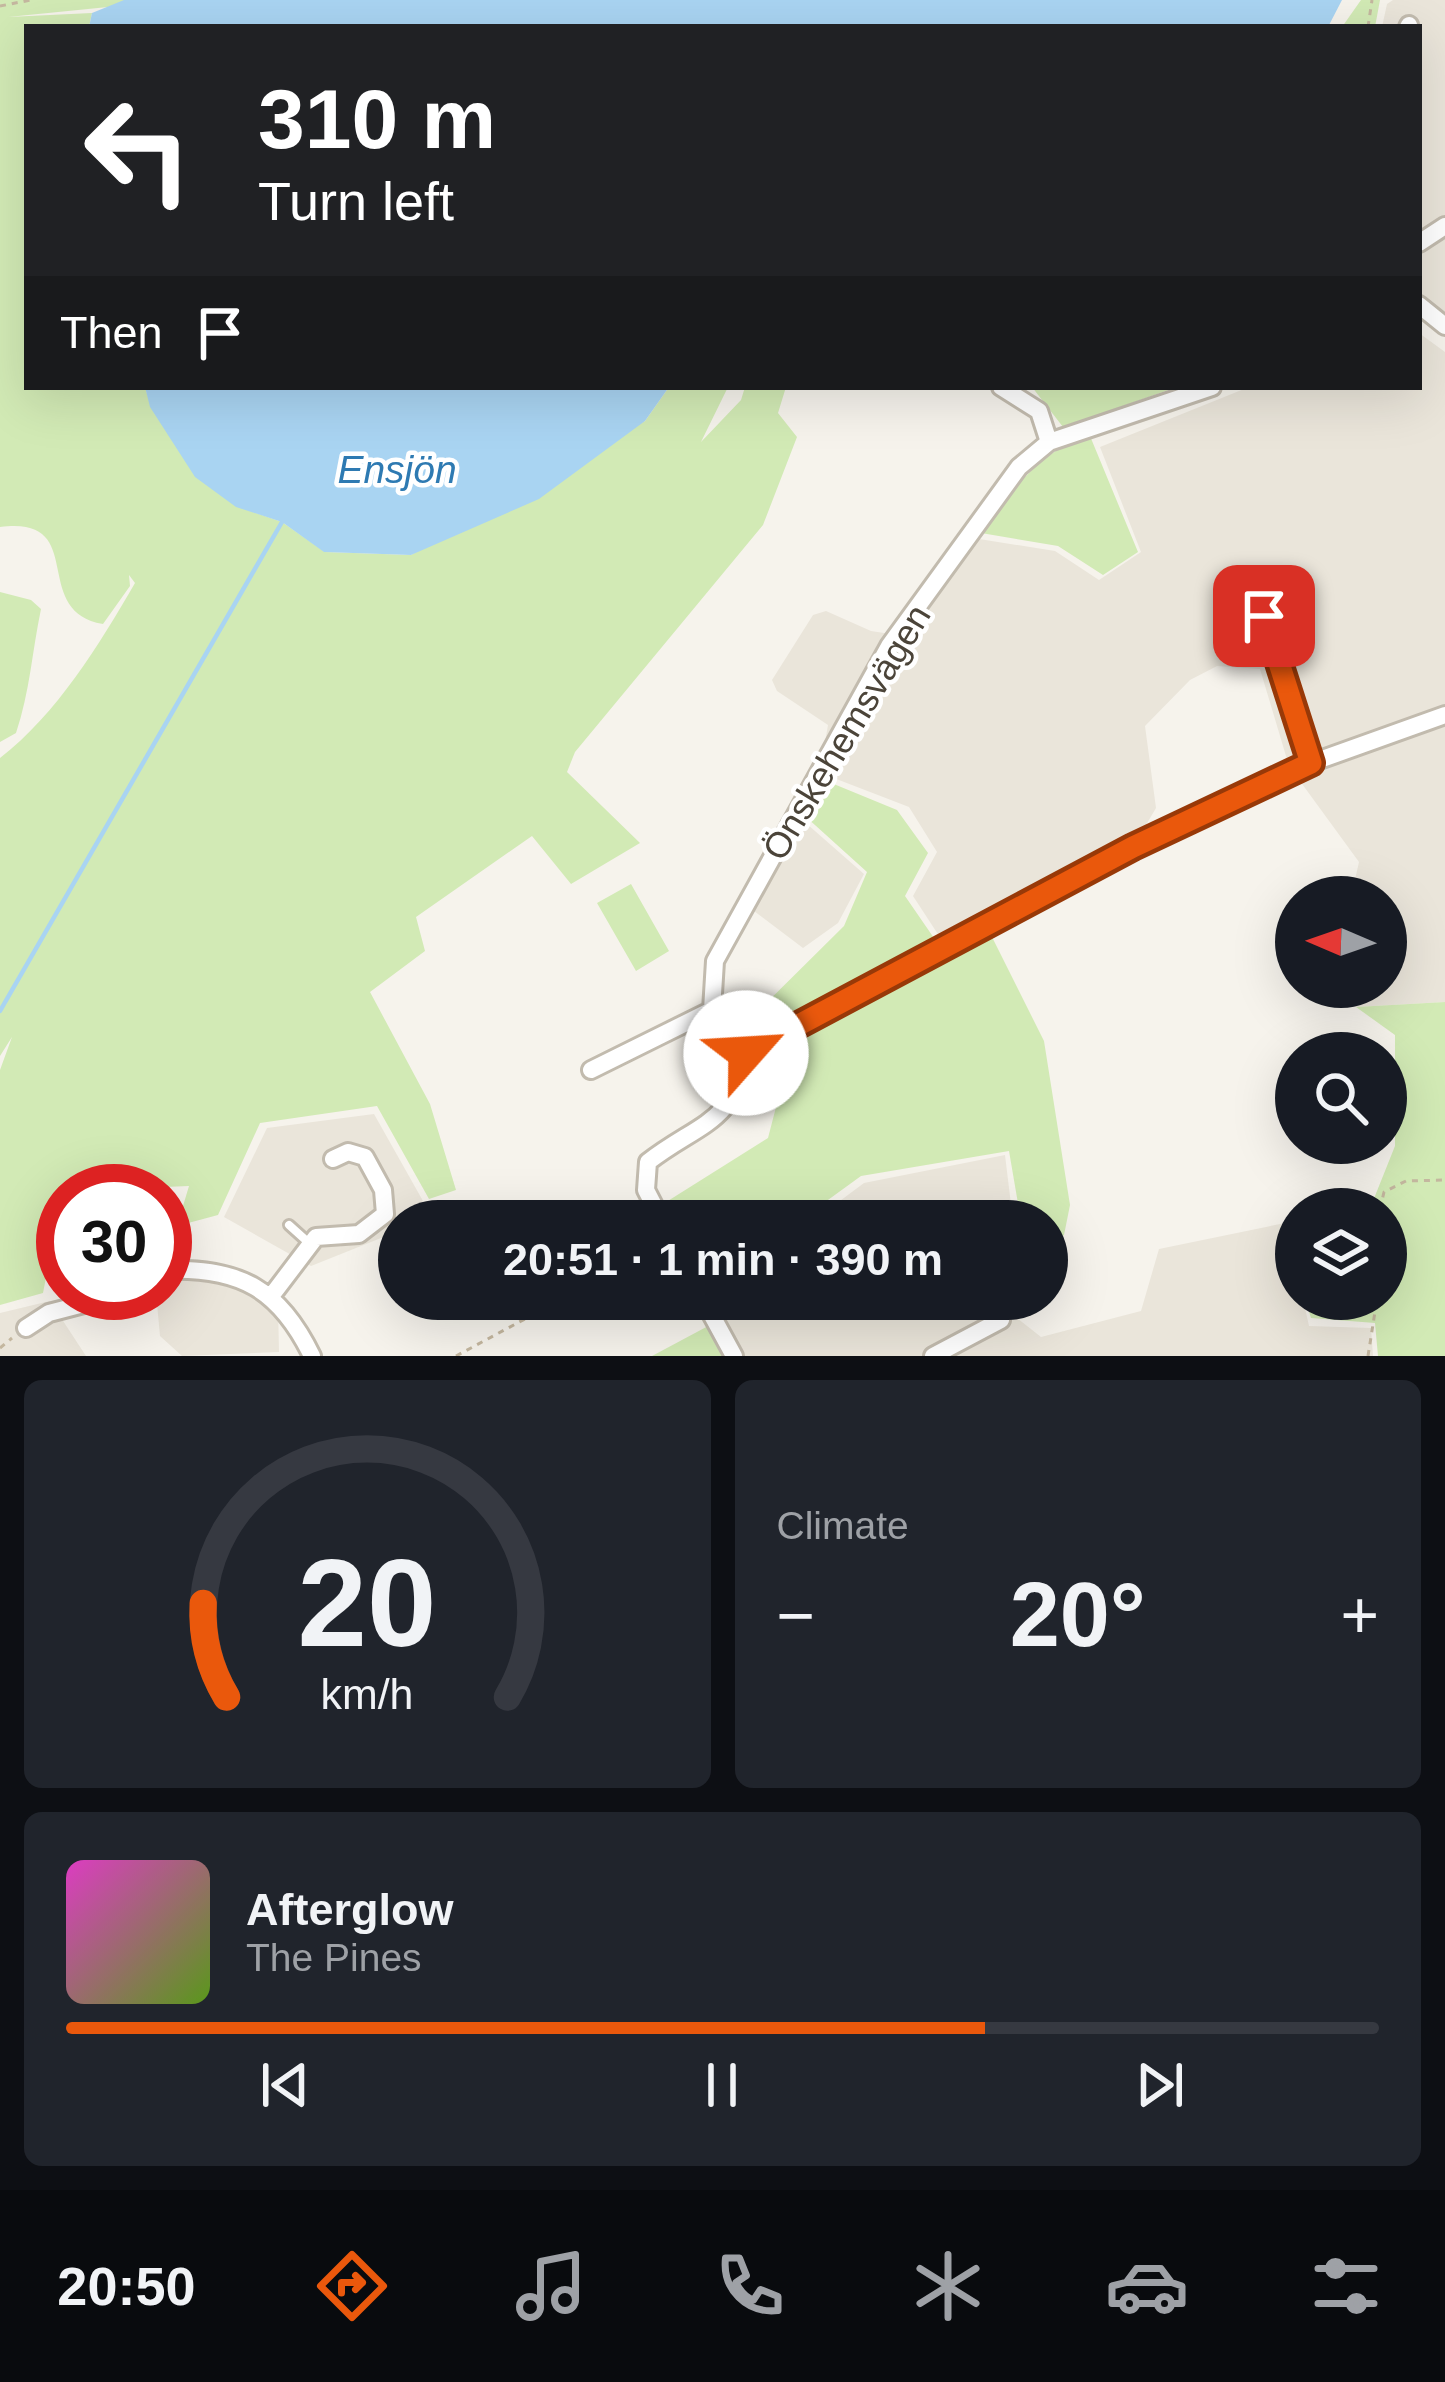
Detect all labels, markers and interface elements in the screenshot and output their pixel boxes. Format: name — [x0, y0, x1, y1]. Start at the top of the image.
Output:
icon: left — [60, 72, 216, 228]
text: 310 m — [258, 72, 496, 166]
text: Turn left — [258, 171, 454, 231]
icon: arrive — [187, 300, 253, 366]
text: Then — [60, 307, 163, 358]
water label: Ensjön — [337, 448, 457, 491]
pin — [1213, 565, 1315, 667]
icon: arrive — [1231, 583, 1297, 649]
street label: Önskehemsvägen — [754, 597, 939, 867]
north arrow — [1275, 876, 1407, 1008]
map controls — [1275, 876, 1407, 1320]
position arrow — [683, 990, 809, 1116]
button: search — [1275, 1032, 1407, 1164]
speed limit sign: 30 — [36, 1164, 192, 1320]
button: layers — [1275, 1188, 1407, 1320]
text: 20:51 · 1 min · 390 m — [503, 1234, 943, 1285]
text: Climate — [777, 1504, 909, 1547]
text: 20 — [298, 1533, 437, 1672]
text: 20° — [1010, 1565, 1146, 1665]
text: − — [777, 1578, 815, 1652]
text: + — [1340, 1578, 1379, 1652]
text: km/h — [321, 1670, 414, 1718]
text: Afterglow — [246, 1884, 454, 1935]
text: The Pines — [246, 1936, 422, 1979]
icon: previous — [252, 2052, 318, 2118]
icon: pause — [689, 2052, 755, 2118]
icon: next — [1127, 2052, 1193, 2118]
icon: directions — [310, 2244, 394, 2328]
icon: music — [509, 2244, 593, 2328]
icon: phone — [708, 2244, 792, 2328]
icon: climate — [906, 2244, 990, 2328]
icon: car — [1105, 2244, 1189, 2328]
icon: filters — [1304, 2244, 1388, 2328]
text: 20:50 — [57, 2256, 195, 2316]

